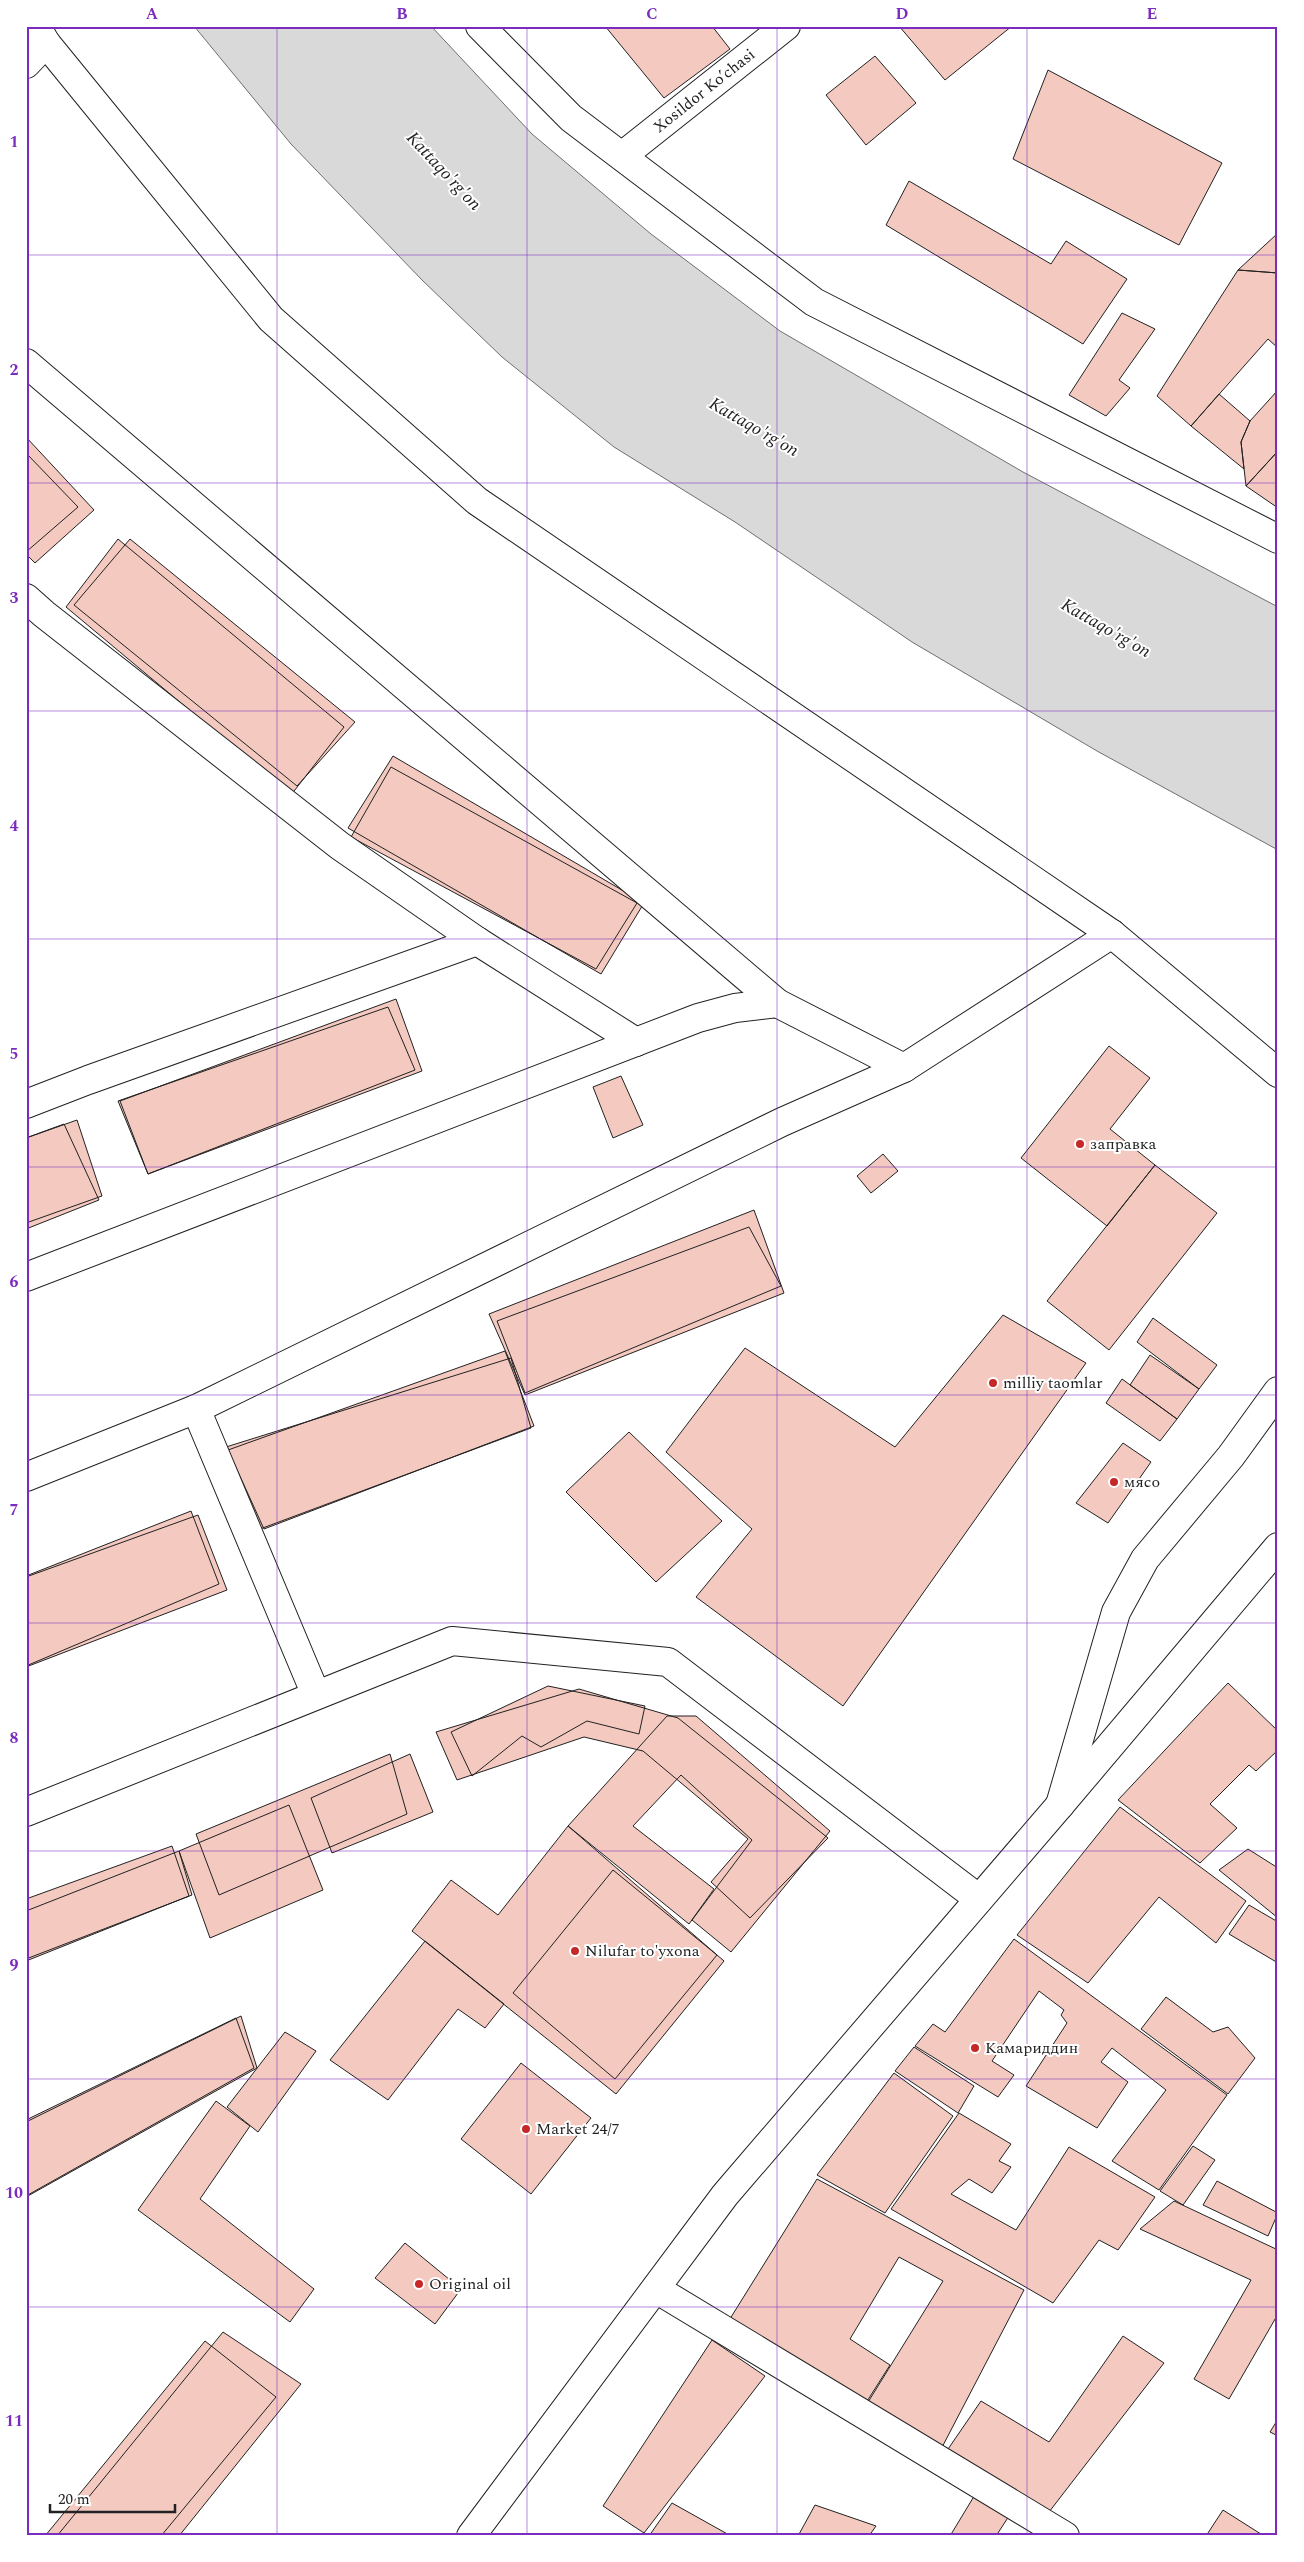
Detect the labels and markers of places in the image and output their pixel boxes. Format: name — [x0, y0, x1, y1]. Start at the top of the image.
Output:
place label: заправка — [1090, 1132, 1156, 1156]
marker: заправка — [1074, 1138, 1086, 1150]
place label: milliy taomlar — [1003, 1371, 1103, 1395]
marker: milliy taomlar — [987, 1377, 999, 1389]
place label: мясо — [1124, 1470, 1160, 1494]
marker: мясо — [1108, 1476, 1120, 1488]
place label: Nilufar to'yxona — [585, 1939, 700, 1963]
marker: Nilufar to'yxona — [569, 1945, 581, 1957]
place label: Камариддин — [985, 2036, 1078, 2060]
marker: Камариддин — [969, 2042, 981, 2054]
place label: Market 24/7 — [536, 2117, 620, 2141]
marker: Market 24/7 — [520, 2123, 532, 2135]
place label: Original oil — [429, 2272, 511, 2296]
marker: Original oil — [413, 2278, 425, 2290]

